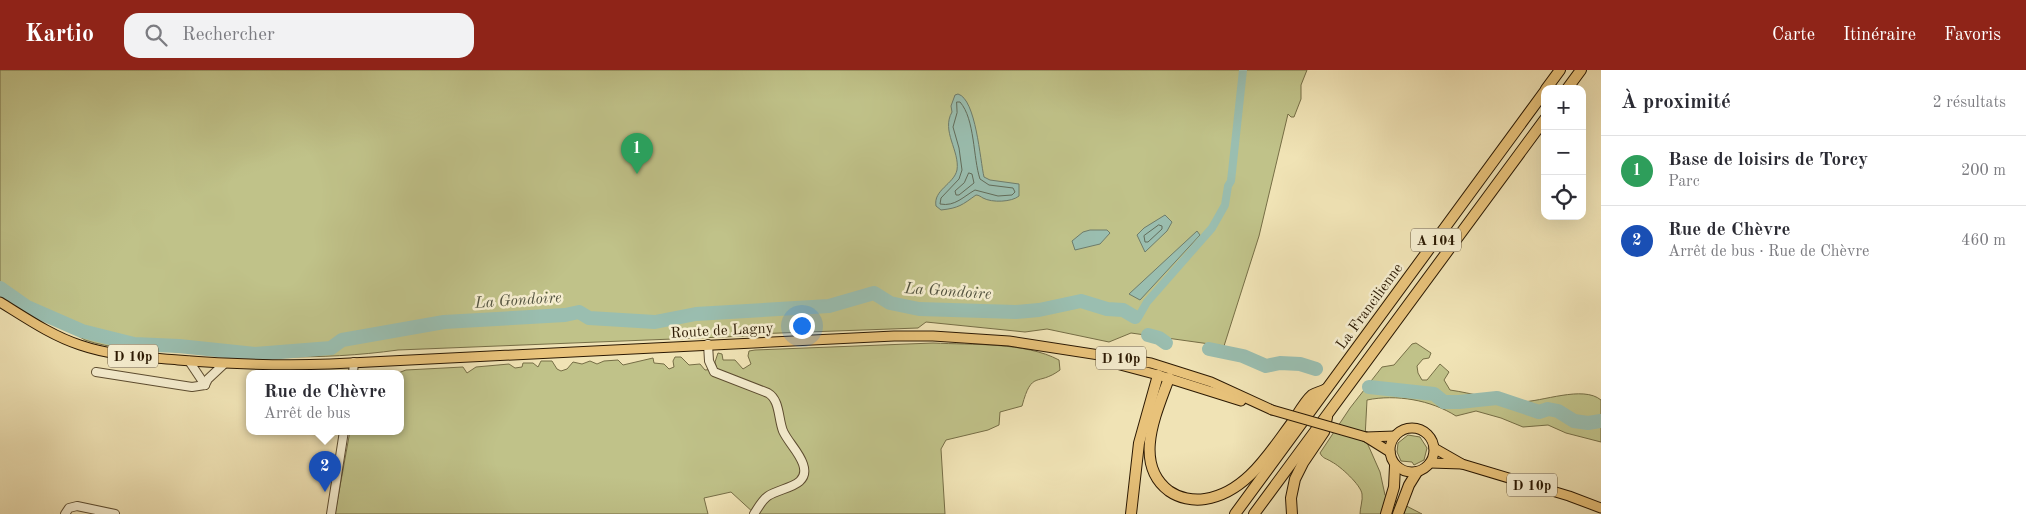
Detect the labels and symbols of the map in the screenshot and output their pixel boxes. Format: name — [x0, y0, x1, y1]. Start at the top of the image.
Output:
pin: 1 — [621, 133, 653, 174]
road number: A 104 — [1411, 228, 1461, 252]
street label: La Francilienne — [1334, 261, 1406, 353]
water label: La Gondoire — [903, 281, 992, 303]
water label: La Gondoire — [473, 290, 563, 312]
your location — [789, 313, 815, 339]
street label: Route de Lagny — [670, 321, 774, 342]
road number: D 10p — [108, 344, 158, 368]
road number: D 10p — [1096, 346, 1146, 370]
pin: 2 — [309, 451, 341, 492]
road number: D 10p — [1507, 474, 1557, 496]

